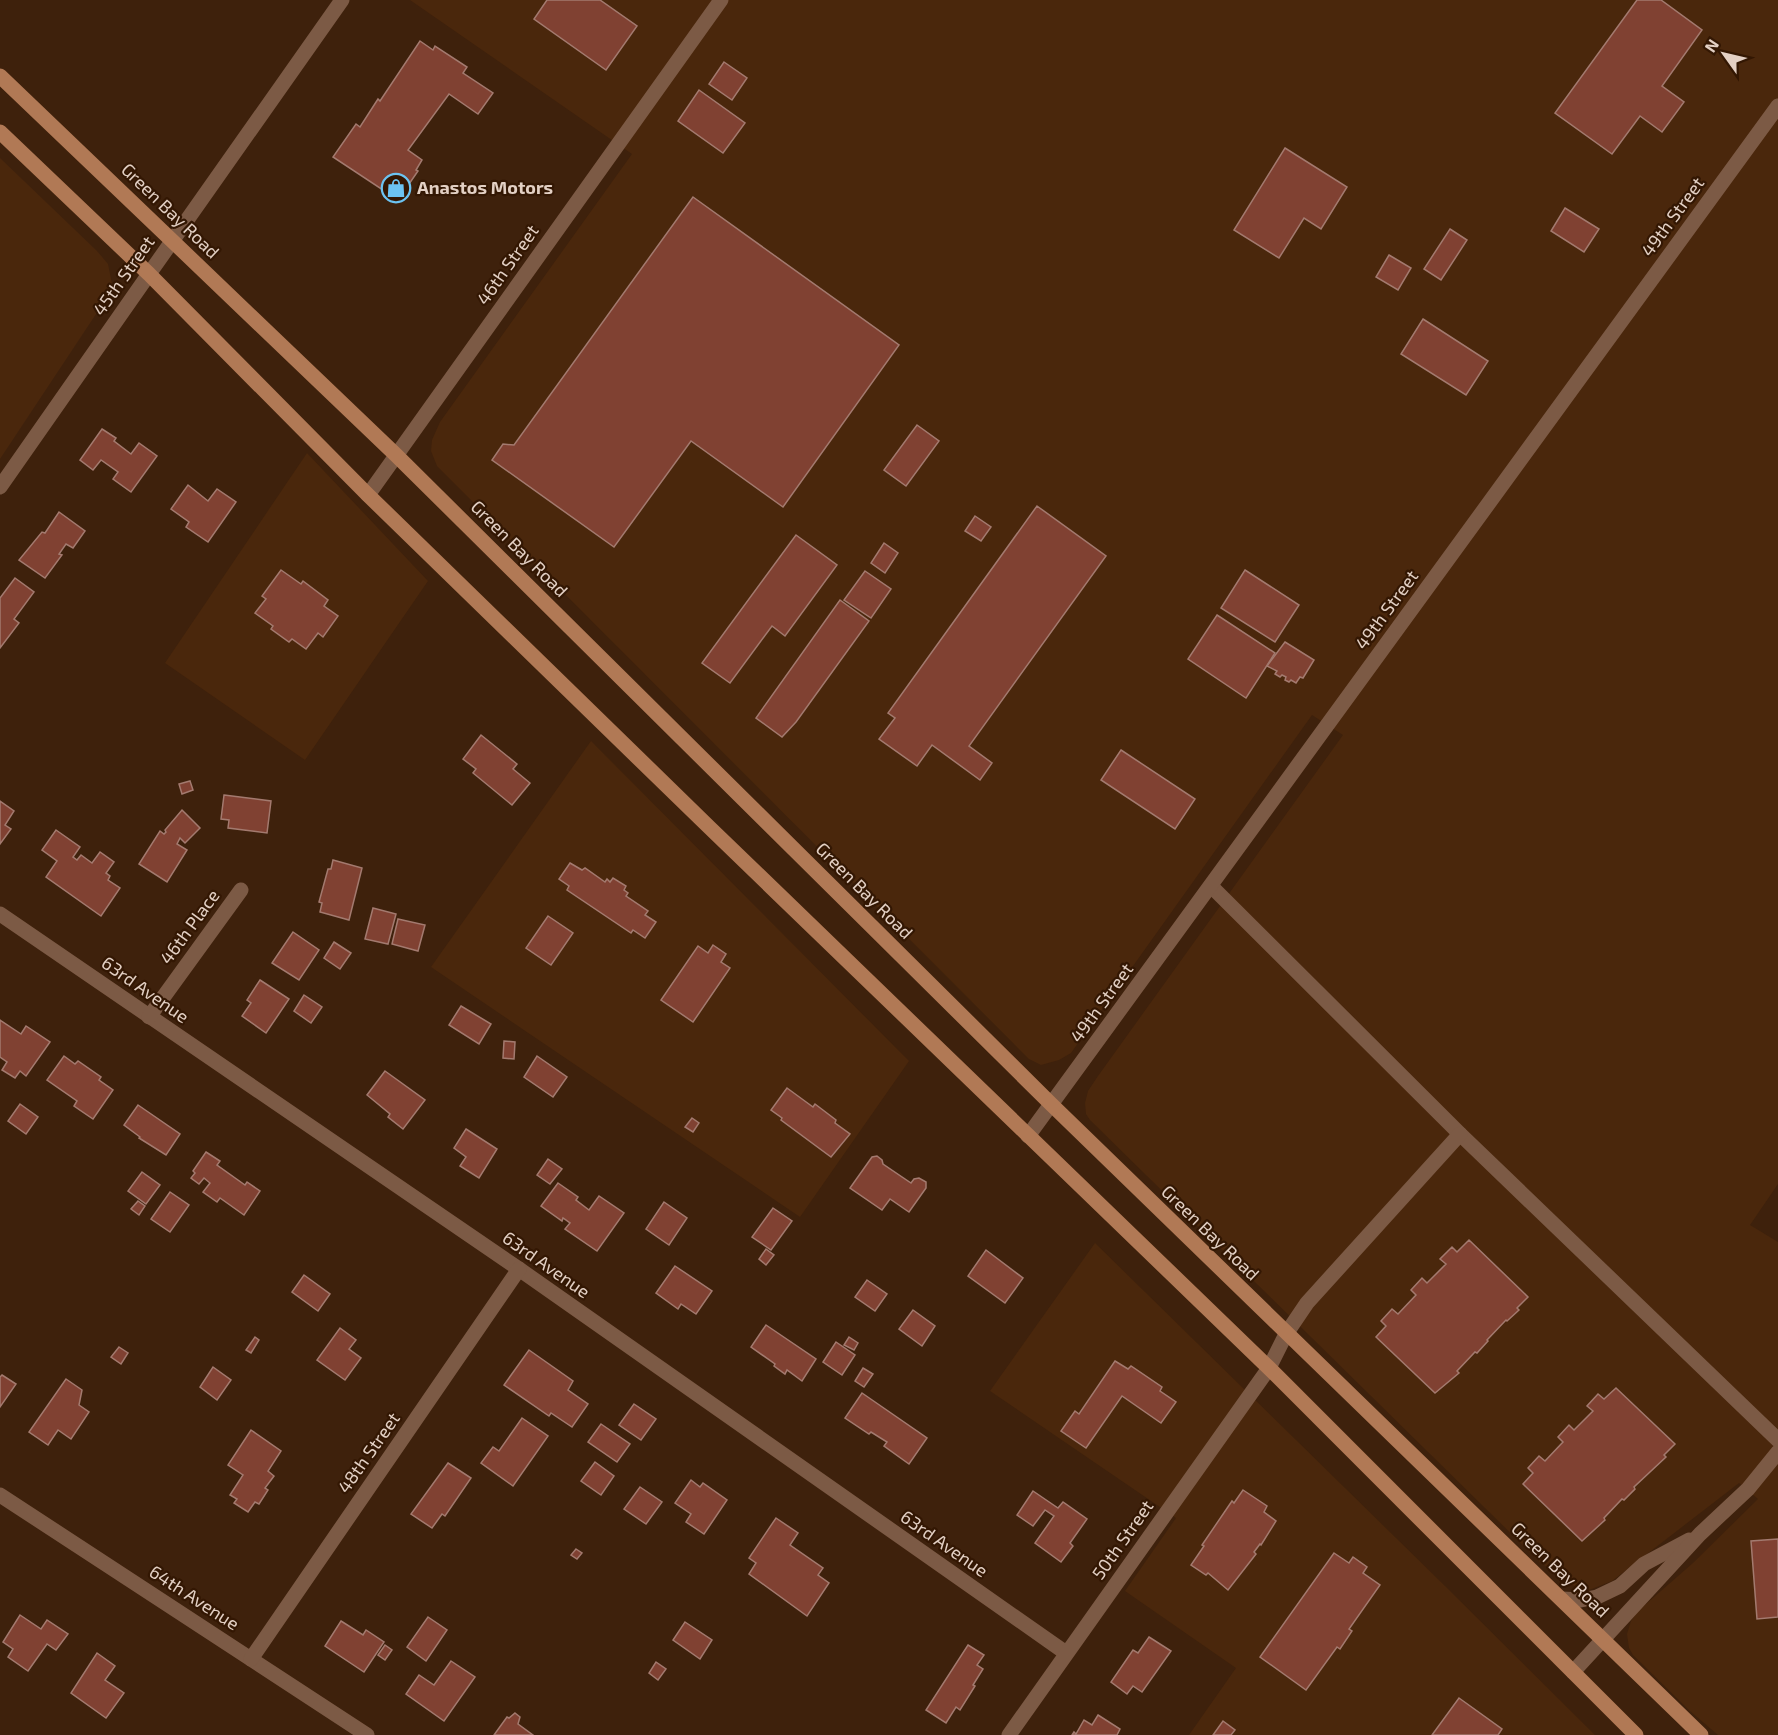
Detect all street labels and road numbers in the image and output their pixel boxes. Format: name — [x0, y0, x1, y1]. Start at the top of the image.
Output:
street label: Green Bay Road — [117, 158, 224, 263]
street label: 49th Street — [1636, 172, 1708, 260]
street label: 46th Street — [472, 220, 543, 309]
street label: 45th Street — [88, 231, 159, 319]
street label: Green Bay Road — [467, 495, 573, 601]
street label: 49th Street — [1350, 565, 1422, 653]
street label: Green Bay Road — [812, 837, 918, 943]
street label: 46th Place — [155, 885, 224, 968]
street label: 63rd Avenue — [98, 951, 193, 1027]
street label: 49th Street — [1065, 958, 1137, 1046]
street label: Green Bay Road — [1157, 1180, 1264, 1285]
street label: 63rd Avenue — [499, 1226, 594, 1302]
street label: 48th Street — [332, 1408, 404, 1497]
street label: 50th Street — [1087, 1495, 1158, 1583]
street label: 63rd Avenue — [897, 1505, 992, 1581]
street label: Green Bay Road — [1507, 1517, 1614, 1622]
street label: 64th Avenue — [146, 1560, 244, 1634]

